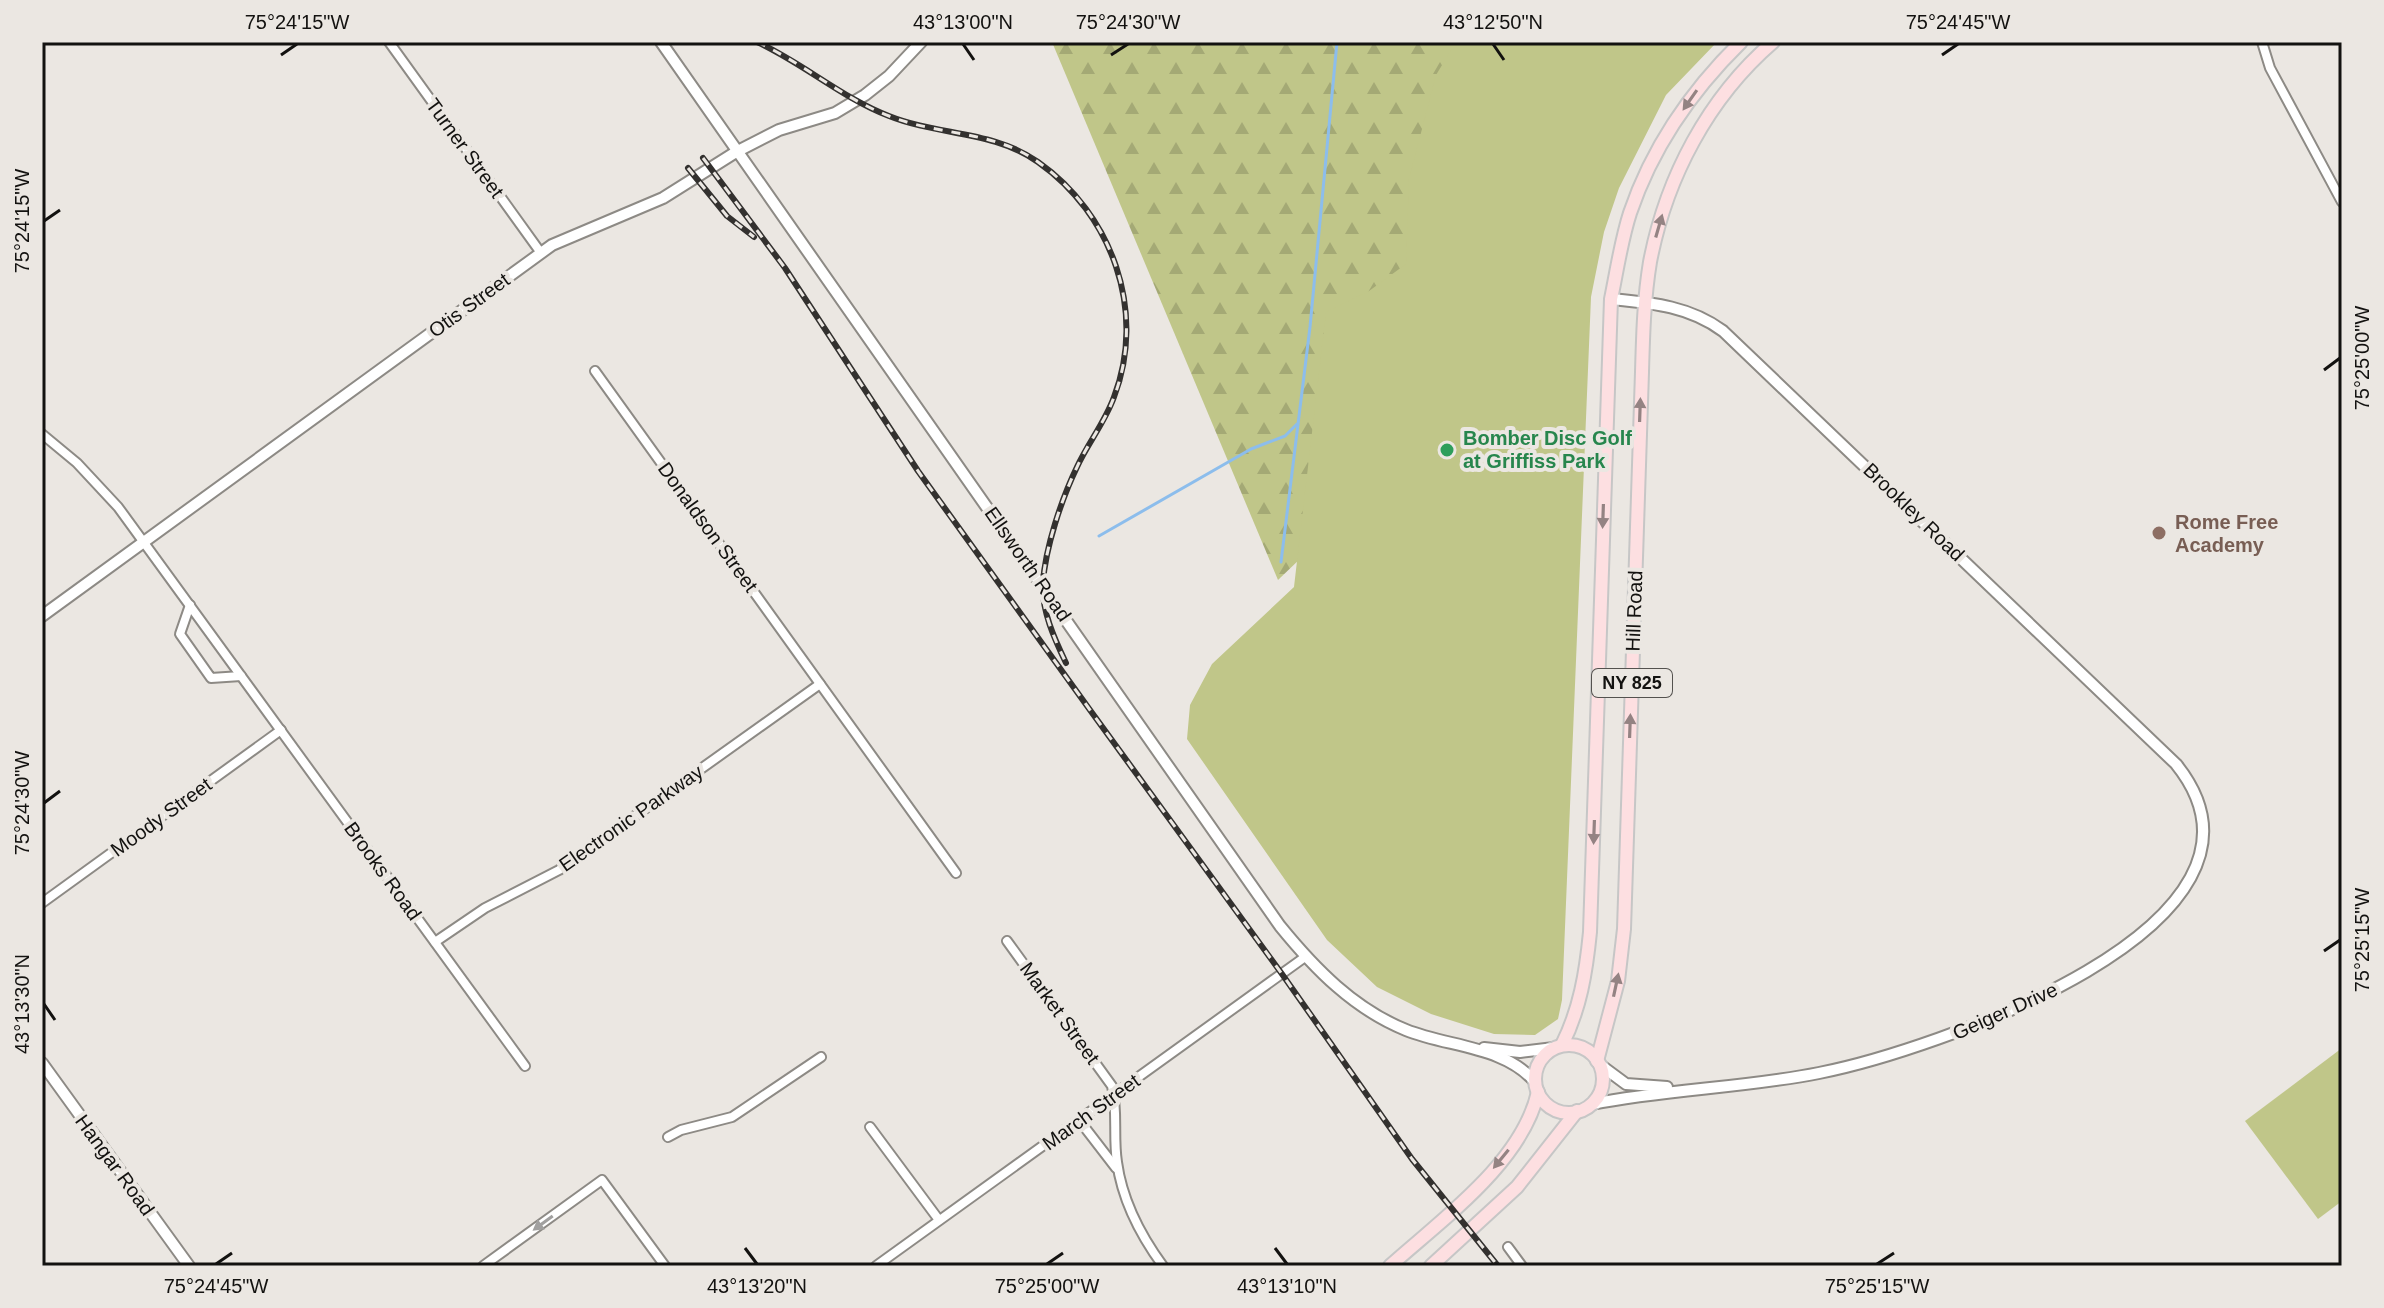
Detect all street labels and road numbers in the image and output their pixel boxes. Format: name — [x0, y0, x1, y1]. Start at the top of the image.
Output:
street label: Turner Street — [422, 94, 509, 202]
street label: Otis Street — [424, 268, 514, 342]
street label: Donaldson Street — [654, 458, 763, 596]
street label: Brookley Road — [1859, 459, 1969, 565]
street label: Ellsworth Road — [980, 503, 1076, 625]
street label: Hill Road — [1622, 570, 1646, 652]
road number: NY 825 — [1592, 669, 1672, 697]
street label: Electronic Parkway — [555, 760, 707, 876]
street label: Moody Street — [106, 773, 216, 861]
street label: Brooks Road — [340, 818, 426, 924]
street label: Market Street — [1016, 958, 1104, 1068]
street label: Geiger Drive — [1949, 978, 2061, 1044]
street label: March Street — [1038, 1069, 1144, 1155]
street label: Hangar Road — [71, 1110, 159, 1220]

